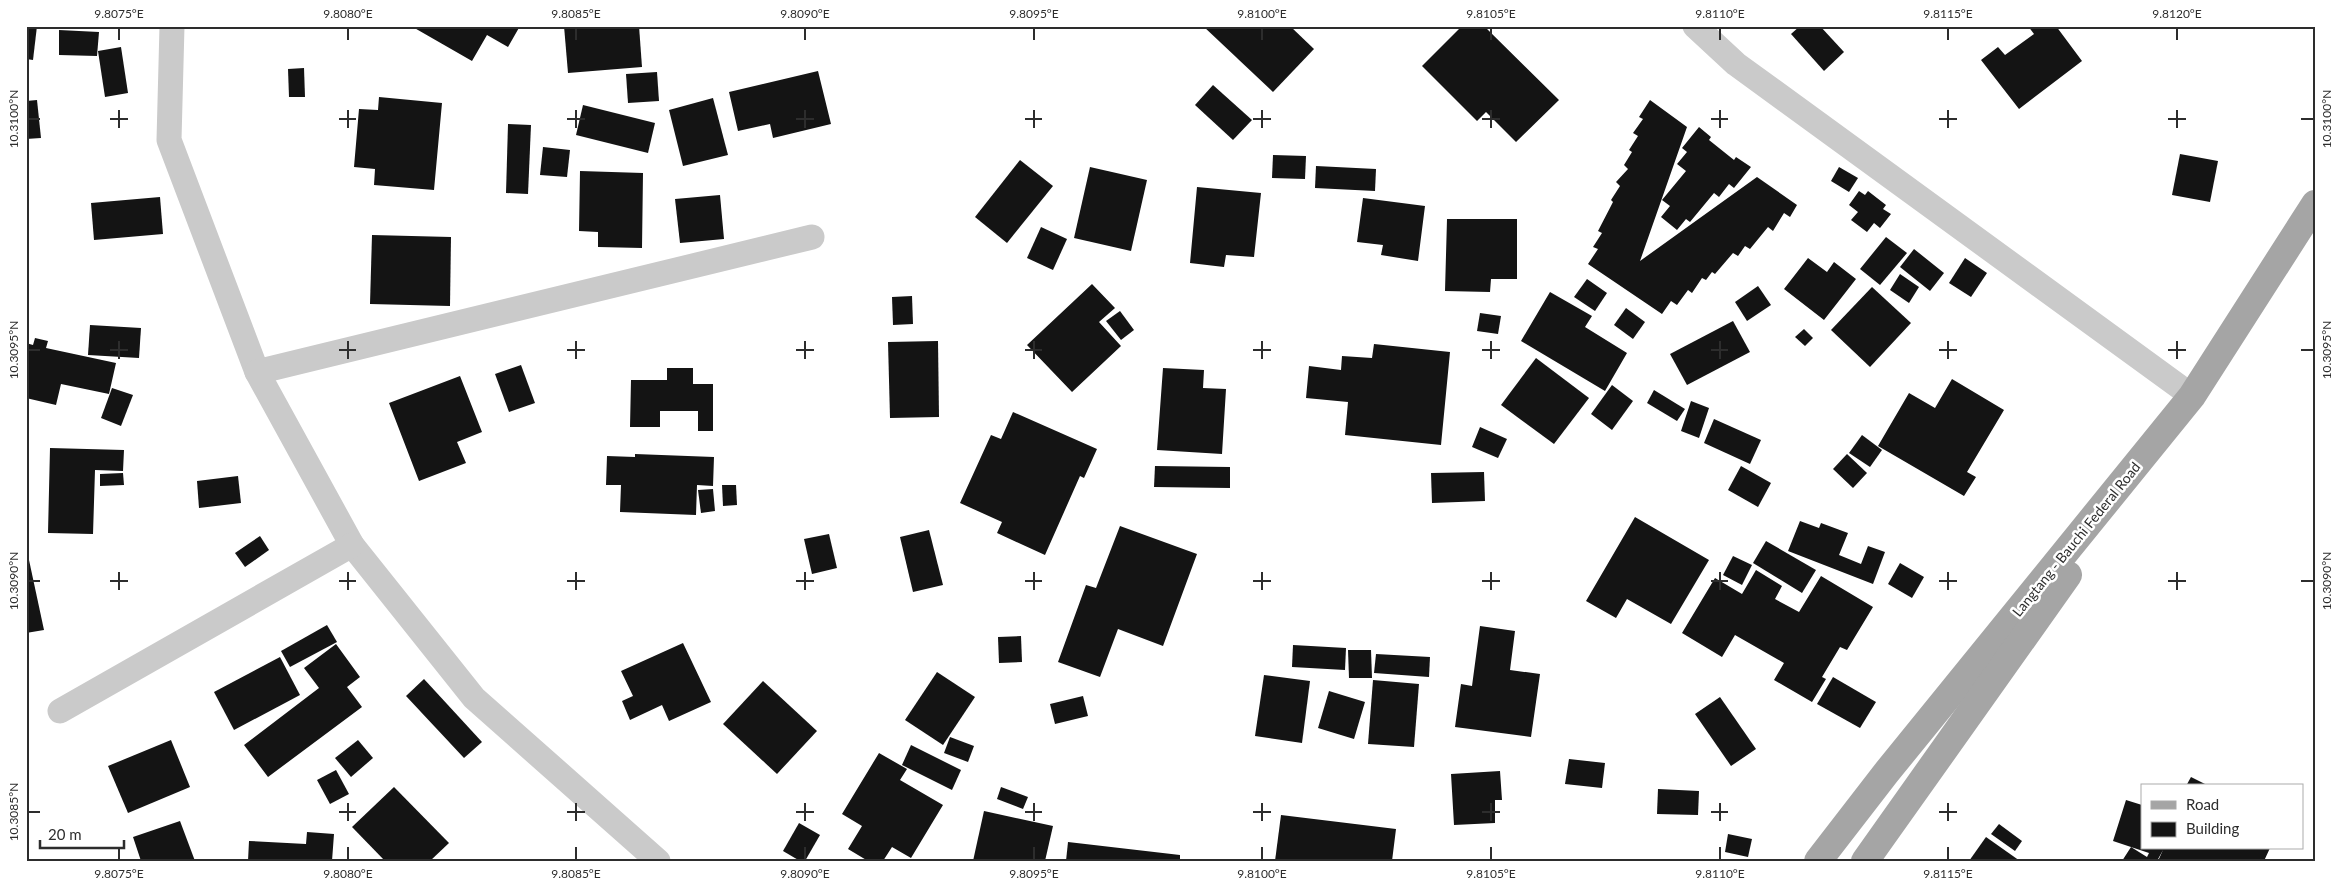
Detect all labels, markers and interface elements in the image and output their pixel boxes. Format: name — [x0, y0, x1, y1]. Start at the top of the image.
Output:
text: 9.8075°E — [94, 6, 144, 21]
text: 9.8080°E — [323, 6, 373, 21]
text: 9.8085°E — [551, 6, 601, 21]
text: 9.8090°E — [780, 6, 830, 21]
text: 9.8095°E — [1009, 6, 1059, 21]
text: 9.8100°E — [1237, 6, 1287, 21]
text: 9.8105°E — [1466, 6, 1516, 21]
text: 9.8110°E — [1695, 6, 1745, 21]
text: 9.8115°E — [1923, 6, 1973, 21]
text: 9.8120°E — [2152, 6, 2202, 21]
text: 10.3100°N — [6, 90, 21, 148]
text: 10.3100°N — [2319, 90, 2334, 148]
text: 10.3095°N — [6, 321, 21, 379]
text: 10.3095°N — [2319, 321, 2334, 379]
street label: Langtang - Bauchi Federal Road — [2008, 458, 2144, 620]
text: 10.3090°N — [6, 552, 21, 610]
text: 10.3090°N — [2319, 552, 2334, 610]
text: 10.3085°N — [6, 783, 21, 841]
legend — [2141, 784, 2304, 850]
text: Road — [2186, 795, 2219, 813]
scale bar — [40, 817, 124, 849]
text: Building — [2186, 819, 2239, 837]
text: 20 m — [48, 825, 82, 843]
text: 9.8075°E — [94, 866, 144, 881]
text: 9.8080°E — [323, 866, 373, 881]
text: 9.8085°E — [551, 866, 601, 881]
text: 9.8090°E — [780, 866, 830, 881]
text: 9.8095°E — [1009, 866, 1059, 881]
text: 9.8100°E — [1237, 866, 1287, 881]
text: 9.8105°E — [1466, 866, 1516, 881]
text: 9.8110°E — [1695, 866, 1745, 881]
text: 9.8115°E — [1923, 866, 1973, 881]

